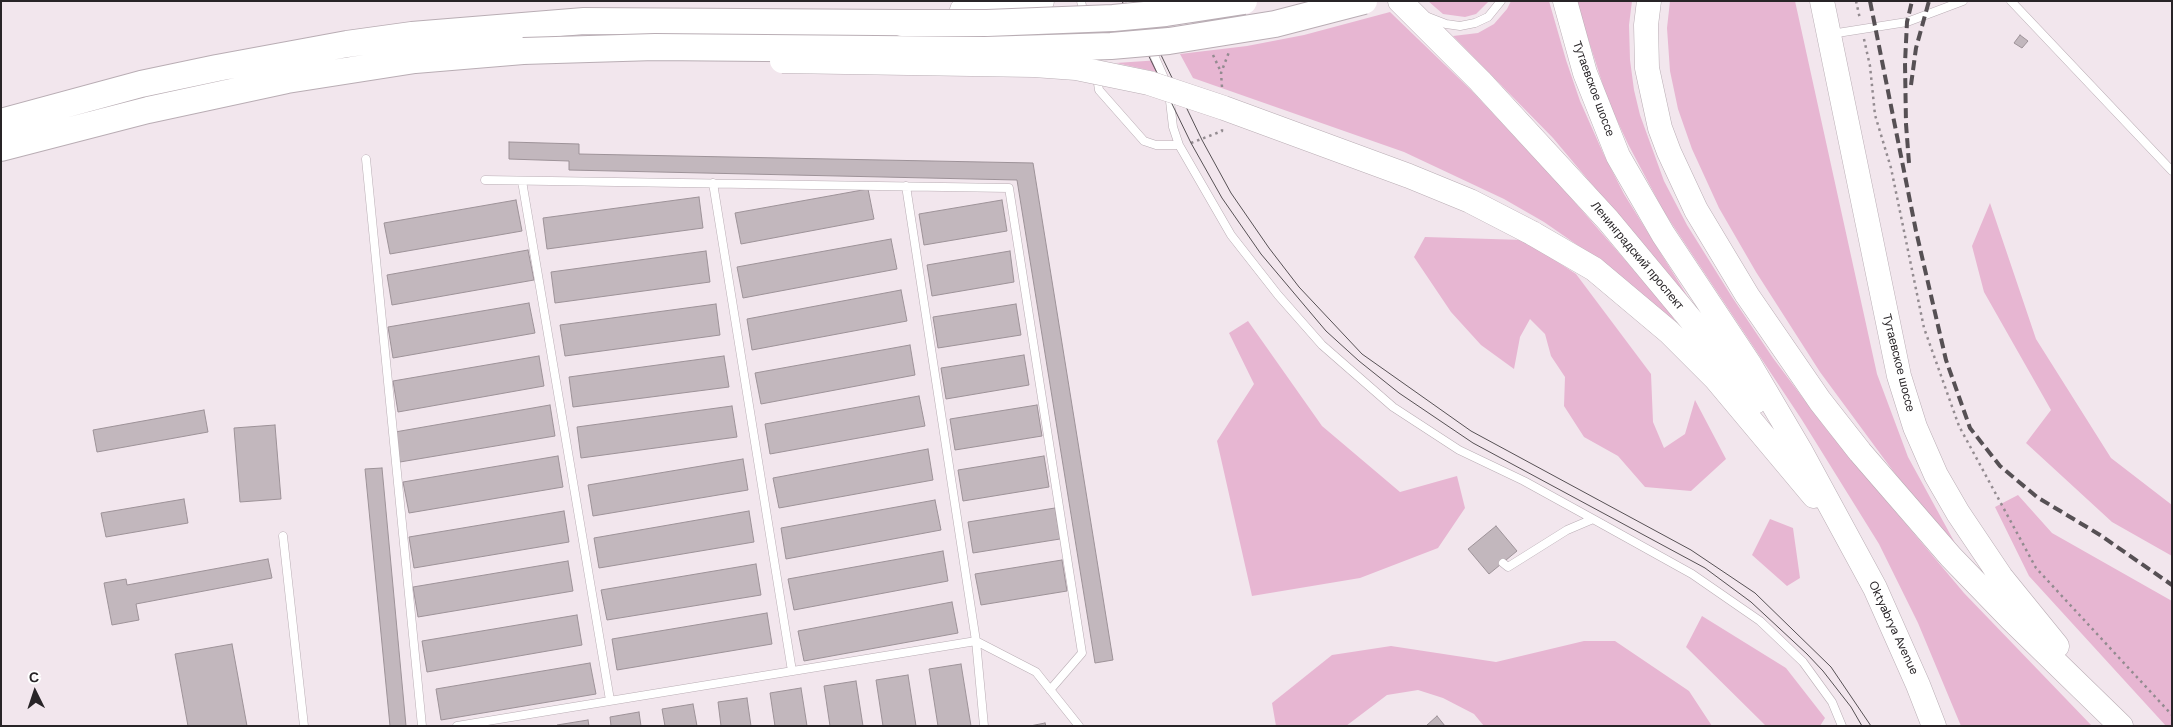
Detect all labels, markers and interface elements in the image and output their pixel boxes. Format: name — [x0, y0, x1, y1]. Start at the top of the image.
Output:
street label: Тутаевское шоссе — [1569, 39, 1617, 139]
street label: Ленинградский проспект — [1587, 199, 1687, 313]
street label: Тутаевское шоссе — [1879, 312, 1917, 414]
street label: Oktyabrya Avenue — [1865, 579, 1921, 677]
north arrow — [10, 667, 60, 717]
text: С — [28, 668, 40, 686]

